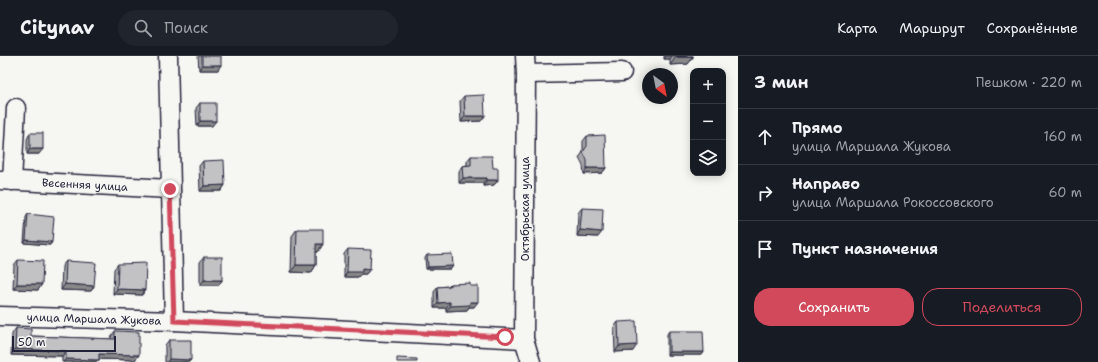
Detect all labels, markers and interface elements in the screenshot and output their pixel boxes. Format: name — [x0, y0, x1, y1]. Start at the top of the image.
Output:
search box — [118, 10, 398, 46]
text: Citynav — [20, 15, 94, 40]
icon: search — [132, 17, 154, 39]
text: Поиск — [164, 18, 208, 38]
text: Карта — [837, 19, 877, 37]
text: Маршрут — [899, 19, 965, 37]
text: Сохранённые — [987, 19, 1078, 37]
north arrow — [642, 68, 678, 104]
map controls — [690, 68, 726, 176]
button: + — [690, 68, 726, 104]
text: 3 мин — [754, 71, 809, 93]
text: Пешком · 220 m — [976, 74, 1082, 91]
button: − — [690, 104, 726, 140]
text: Прямо — [792, 118, 842, 138]
icon: ahead — [754, 126, 776, 148]
text: 160 m — [1044, 128, 1082, 145]
text: улица Маршала Жукова — [792, 138, 951, 155]
button: layers — [690, 140, 726, 176]
street label: Октябрьская улица — [518, 157, 533, 261]
text: Направо — [792, 174, 860, 194]
street label: Весенняя улица — [41, 175, 128, 195]
route end — [161, 180, 179, 198]
icon: right — [754, 182, 776, 204]
text: 60 m — [1049, 184, 1082, 201]
text: улица Маршала Рокоссовского — [792, 194, 994, 211]
icon: arrive — [754, 238, 776, 260]
text: Пункт назначения — [792, 239, 938, 259]
button: Сохранить — [754, 288, 914, 326]
button: Поделиться — [922, 288, 1082, 326]
street label: улица Маршала Жукова — [26, 310, 162, 329]
route start — [496, 328, 514, 346]
scale bar — [12, 334, 116, 353]
text: 50 m — [18, 335, 46, 350]

